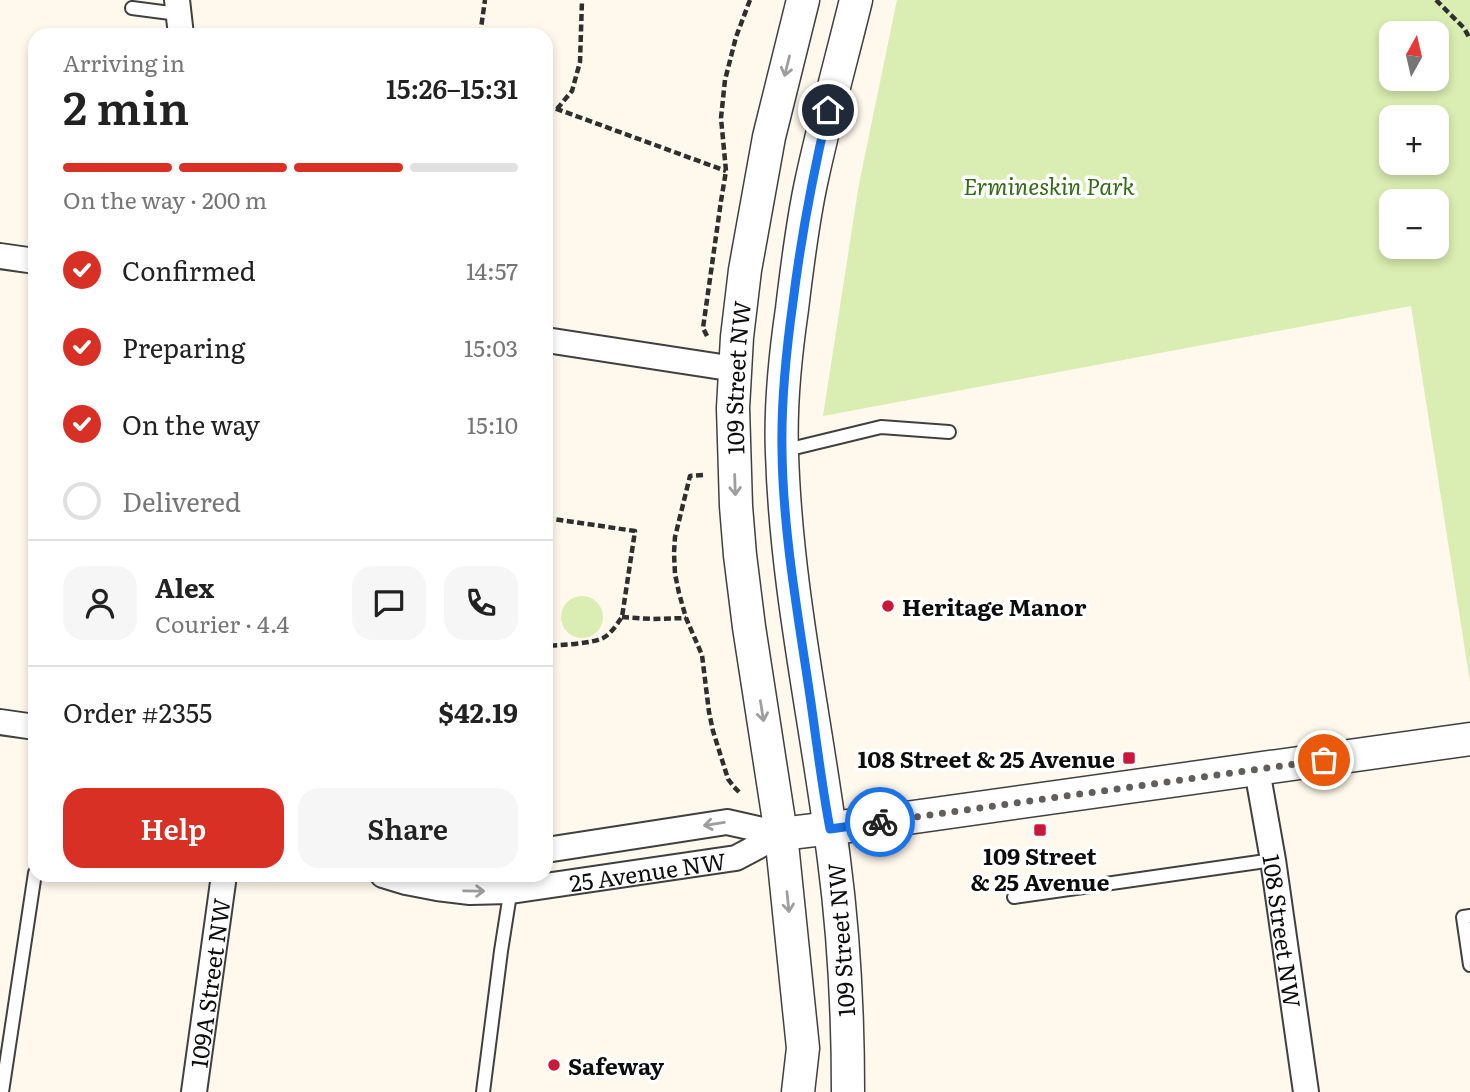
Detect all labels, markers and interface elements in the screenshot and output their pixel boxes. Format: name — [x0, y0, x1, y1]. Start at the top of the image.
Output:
north arrow — [1379, 21, 1449, 91]
map controls — [1379, 21, 1449, 259]
text: Arriving in — [63, 45, 185, 79]
one-way arrow — [779, 54, 793, 77]
text: 15:26–15:31 — [386, 68, 518, 107]
text: 2 min — [63, 71, 189, 139]
pin — [798, 80, 858, 140]
icon: home — [809, 91, 847, 129]
button: + — [1379, 105, 1449, 175]
park label: Ermineskin Park — [963, 168, 1135, 202]
text: On the way · 200 m — [63, 182, 267, 216]
button: − — [1379, 189, 1449, 259]
text: Confirmed — [122, 250, 256, 289]
icon: check — [63, 251, 101, 289]
text: 14:57 — [466, 253, 518, 287]
street label: 109 Street NW — [716, 299, 758, 455]
text: Preparing — [122, 327, 245, 366]
icon: check — [63, 328, 101, 366]
text: 15:03 — [464, 330, 518, 364]
text: On the way — [122, 404, 260, 443]
icon: check — [63, 405, 101, 443]
text: 15:10 — [467, 407, 518, 441]
one-way arrow — [729, 473, 742, 496]
text: Delivered — [122, 481, 241, 520]
button: person — [63, 566, 137, 640]
button: chat — [352, 566, 426, 640]
button: phone — [444, 566, 518, 640]
text: Alex — [155, 567, 214, 606]
place label: Heritage Manor — [902, 589, 1087, 623]
marker: Heritage Manor — [880, 598, 896, 614]
text: Courier · 4.4 — [155, 606, 289, 640]
text: Order #2355 — [63, 692, 212, 731]
text: $42.19 — [439, 692, 518, 731]
one-way arrow — [756, 699, 769, 722]
pin — [1294, 730, 1354, 790]
place label: 108 Street & 25 Avenue — [858, 741, 1115, 775]
icon: bag — [1305, 741, 1343, 779]
marker: 108 Street & 25 Avenue — [1121, 750, 1137, 766]
courier — [845, 787, 915, 857]
button: Help — [63, 788, 284, 868]
button: Share — [298, 788, 518, 868]
icon: bike — [861, 803, 899, 841]
one-way arrow — [704, 818, 726, 831]
marker: 109 Street & 25 Avenue — [1032, 822, 1048, 838]
place label: 109 Street & 25 Avenue — [970, 838, 1110, 898]
street label: 25 Avenue NW — [567, 843, 728, 899]
street label: 108 Street NW — [1255, 851, 1311, 1010]
street label: 109 Street NW — [818, 862, 862, 1018]
one-way arrow — [462, 884, 485, 898]
one-way arrow — [782, 890, 795, 913]
street label: 109A Street NW — [181, 896, 238, 1070]
place label: Safeway — [568, 1048, 664, 1082]
marker: Safeway — [546, 1057, 562, 1073]

